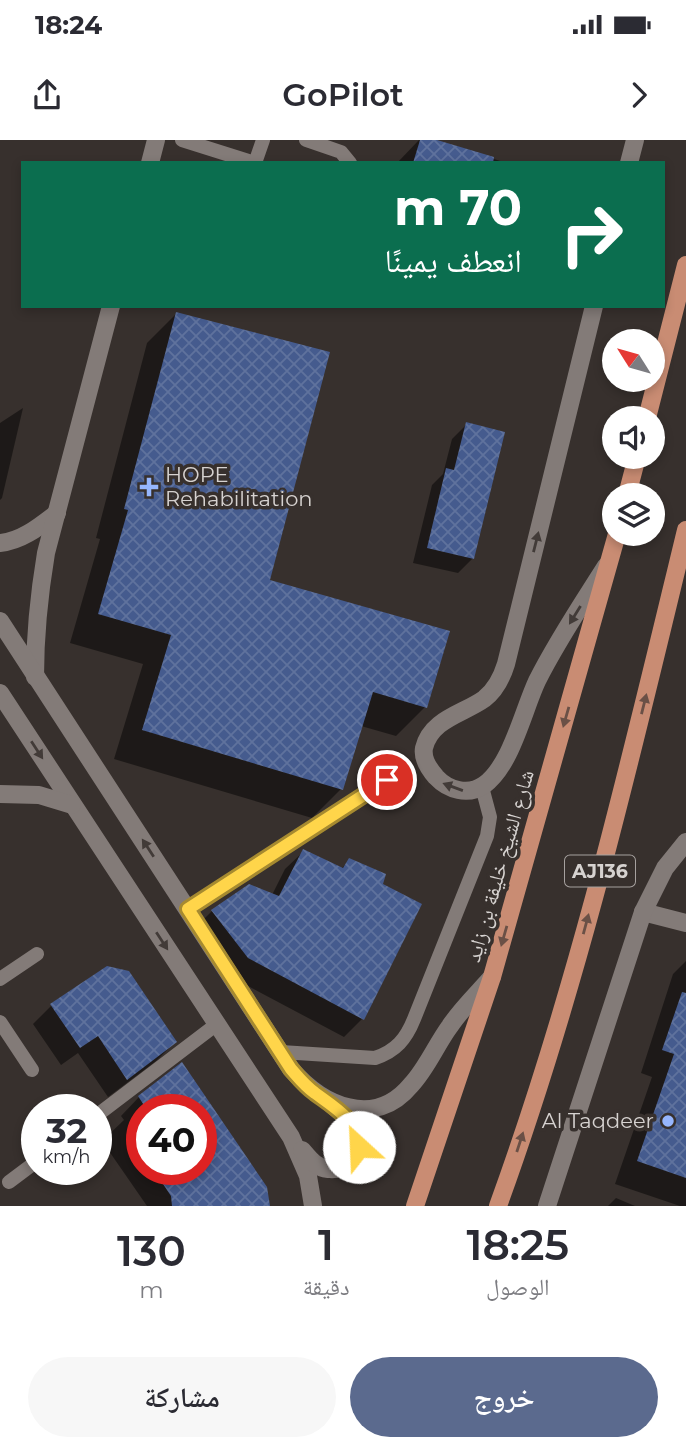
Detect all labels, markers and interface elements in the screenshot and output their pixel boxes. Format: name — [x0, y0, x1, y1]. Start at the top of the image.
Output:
text: 18:24 — [35, 9, 102, 41]
text: GoPilot — [282, 75, 404, 114]
icon: share — [28, 76, 66, 114]
icon: forward — [620, 76, 658, 114]
text: 70 m — [394, 178, 522, 237]
icon: right — [546, 189, 637, 280]
text: انعطف يمينًا — [385, 241, 522, 280]
north arrow — [602, 329, 665, 392]
map controls — [602, 329, 665, 546]
button: sound — [602, 406, 665, 469]
place label: HOPE Rehabilitation — [165, 462, 313, 511]
marker: HOPE Rehabilitation — [139, 477, 159, 497]
button: layers — [602, 483, 665, 546]
one-way arrow — [531, 531, 542, 553]
one-way arrow — [568, 605, 581, 625]
one-way arrow — [639, 693, 650, 715]
one-way arrow — [560, 707, 570, 728]
one-way arrow — [30, 741, 43, 760]
pin — [357, 750, 417, 810]
icon: arrive — [368, 761, 406, 799]
street label: شارع الشيخ خليفة بن زايد — [460, 767, 540, 965]
one-way arrow — [442, 781, 463, 792]
one-way arrow — [141, 838, 154, 858]
road number: AJ136 — [565, 856, 635, 886]
one-way arrow — [581, 913, 592, 935]
one-way arrow — [498, 926, 508, 947]
one-way arrow — [155, 931, 168, 951]
speed limit sign: 40 — [126, 1094, 217, 1185]
place label: Al Taqdeer — [542, 1108, 654, 1133]
text: 32 — [46, 1109, 87, 1152]
position arrow — [322, 1110, 396, 1184]
marker: Al Taqdeer — [660, 1113, 676, 1129]
one-way arrow — [515, 1131, 526, 1152]
text: km/h — [42, 1146, 91, 1168]
text: 1 — [318, 1219, 334, 1271]
text: 18:25 — [466, 1219, 569, 1271]
text: 130 — [117, 1225, 186, 1277]
text: دقيقة — [303, 1273, 349, 1301]
text: الوصول — [486, 1273, 550, 1301]
text: m — [139, 1276, 164, 1304]
button: مشاركة — [28, 1357, 336, 1437]
button: خروج — [350, 1357, 658, 1437]

